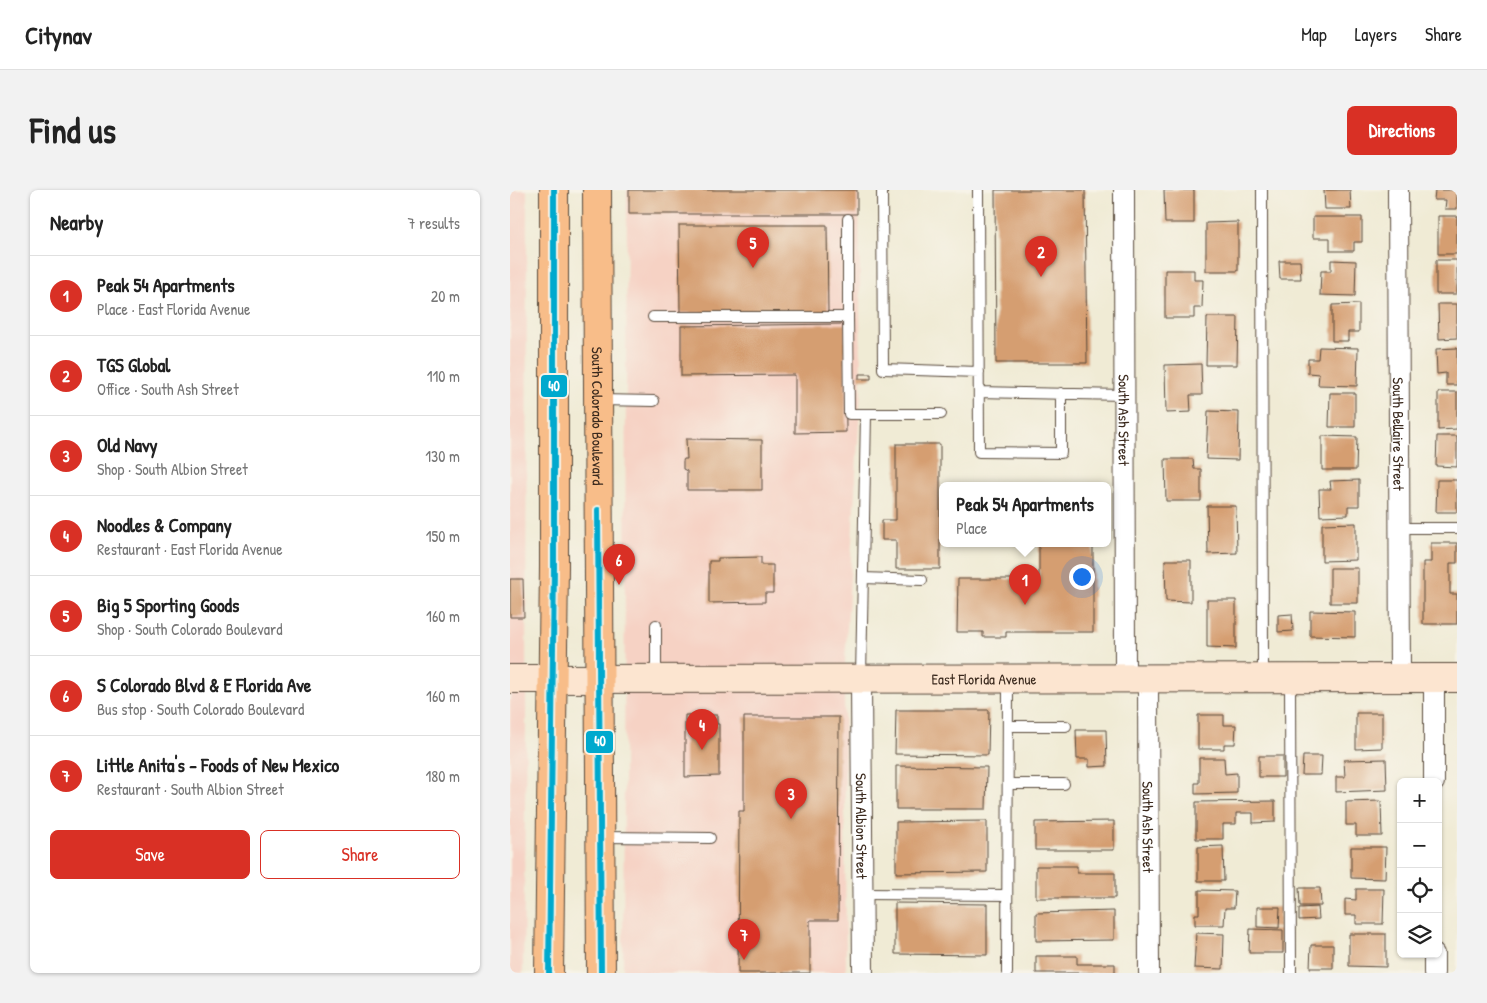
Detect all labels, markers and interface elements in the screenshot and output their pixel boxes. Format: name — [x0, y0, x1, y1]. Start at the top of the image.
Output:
text: Citynav — [25, 19, 92, 51]
text: Map — [1301, 22, 1327, 47]
text: Layers — [1355, 22, 1397, 47]
text: Share — [1425, 22, 1462, 47]
button: Directions — [1347, 106, 1457, 155]
text: Find us — [30, 107, 116, 154]
text: Nearby — [50, 208, 103, 237]
text: 7 results — [407, 212, 460, 234]
pin: 5 — [737, 227, 769, 268]
pin: 2 — [1025, 236, 1057, 277]
text: Peak 54 Apartments — [97, 272, 235, 298]
text: 1 — [63, 285, 69, 307]
text: 20 m — [431, 285, 460, 307]
text: Place · East Florida Avenue — [97, 298, 250, 320]
street label: South Colorado Boulevard — [587, 347, 609, 485]
text: TGS Global — [97, 352, 170, 378]
text: 2 — [62, 365, 70, 387]
text: 110 m — [427, 365, 460, 387]
line badge: 40 — [540, 374, 568, 398]
street label: South Ash Street — [1114, 374, 1135, 467]
text: 40 — [548, 376, 560, 395]
street label: South Bellaire Street — [1388, 377, 1410, 492]
text: Office · South Ash Street — [97, 378, 239, 400]
text: Old Navy — [97, 432, 158, 458]
text: 3 — [62, 445, 70, 467]
text: 130 m — [425, 445, 460, 467]
text: Shop · South Albion Street — [97, 458, 248, 480]
popup — [939, 482, 1111, 547]
text: Peak 54 Apartments — [956, 491, 1094, 517]
text: Noodles & Company — [97, 512, 232, 538]
text: Place — [956, 517, 987, 539]
text: 4 — [63, 525, 69, 547]
text: 150 m — [426, 525, 460, 547]
text: Restaurant · East Florida Avenue — [97, 538, 283, 560]
pin: 6 — [603, 544, 635, 585]
pin: 1 — [1009, 564, 1041, 605]
your location — [1069, 564, 1095, 590]
text: Big 5 Sporting Goods — [97, 592, 239, 618]
text: 5 — [63, 605, 69, 627]
text: 160 m — [426, 605, 460, 627]
text: Shop · South Colorado Boulevard — [97, 618, 282, 640]
street label: East Florida Avenue — [931, 668, 1037, 689]
text: S Colorado Blvd & E Florida Ave — [97, 672, 311, 698]
text: 6 — [63, 685, 69, 707]
text: 160 m — [426, 685, 460, 707]
text: Bus stop · South Colorado Boulevard — [97, 698, 304, 720]
pin: 4 — [686, 709, 718, 750]
line badge: 40 — [585, 730, 614, 754]
text: 40 — [594, 731, 606, 750]
text: Little Anita's - Foods of New Mexico — [97, 752, 339, 778]
text: 7 — [62, 765, 70, 787]
text: 180 m — [426, 765, 460, 787]
street label: South Albion Street — [851, 773, 873, 880]
text: Restaurant · South Albion Street — [97, 778, 284, 800]
pin: 3 — [775, 778, 807, 819]
map controls — [1397, 778, 1442, 958]
button: + — [1397, 778, 1442, 823]
street label: South Ash Street — [1138, 781, 1159, 874]
button: − — [1397, 823, 1442, 868]
button: Save — [50, 830, 250, 879]
button: Share — [260, 830, 460, 879]
button: locate — [1397, 868, 1442, 913]
button: layers — [1397, 913, 1442, 958]
pin: 7 — [728, 919, 760, 960]

